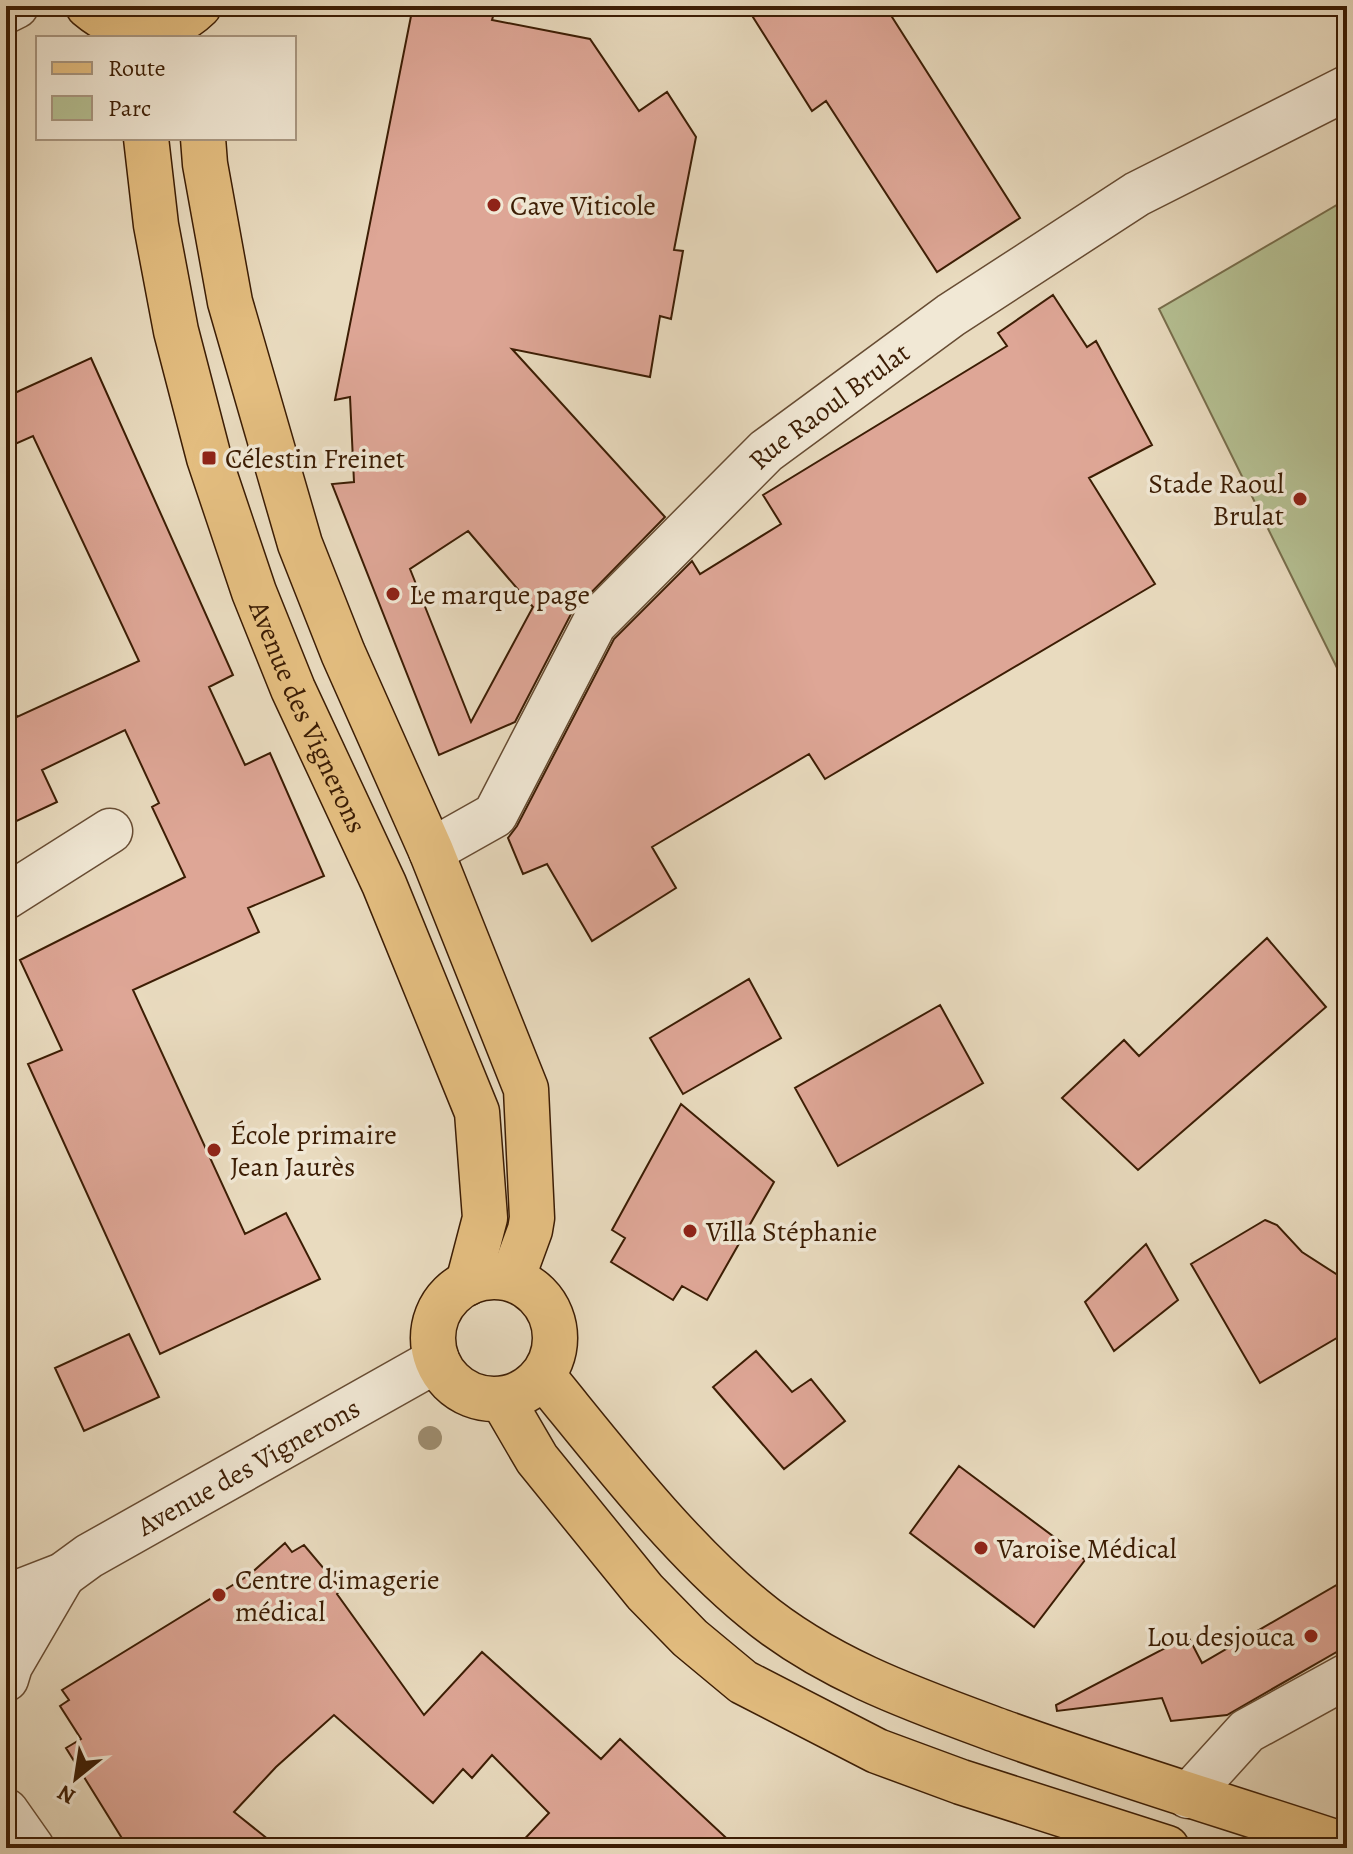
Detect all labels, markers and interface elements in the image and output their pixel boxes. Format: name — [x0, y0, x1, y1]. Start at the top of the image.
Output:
legend — [36, 36, 296, 140]
text: Route — [108, 52, 166, 84]
text: Parc — [108, 92, 151, 124]
place label: Cave Viticole — [510, 187, 656, 225]
marker: Cave Viticole — [485, 196, 503, 214]
street label: Rue Raoul Brulat — [740, 334, 918, 478]
place label: Célestin Freinet — [225, 440, 405, 478]
marker: Célestin Freinet — [200, 449, 218, 467]
place label: Stade Raoul Brulat — [1148, 465, 1284, 535]
marker: Stade Raoul Brulat — [1291, 490, 1309, 508]
place label: Le marque page — [409, 576, 590, 614]
marker: Le marque page — [384, 585, 402, 603]
street label: Avenue des Vignerons — [239, 594, 376, 839]
place label: École primaire Jean Jaurès — [230, 1116, 397, 1186]
marker: École primaire Jean Jaurès — [205, 1141, 223, 1159]
place label: Villa Stéphanie — [705, 1213, 877, 1251]
marker: Villa Stéphanie — [681, 1222, 699, 1240]
street label: Avenue des Vignerons — [129, 1389, 367, 1546]
place label: Varoise Médical — [996, 1530, 1177, 1568]
marker: Varoise Médical — [972, 1539, 990, 1557]
place label: Centre d'imagerie médical — [235, 1561, 440, 1631]
marker: Centre d'imagerie médical — [210, 1586, 228, 1604]
place label: Lou desjouca — [1147, 1618, 1295, 1656]
marker: Lou desjouca — [1302, 1627, 1320, 1645]
north arrow — [36, 1738, 116, 1818]
text: N — [52, 1777, 81, 1811]

